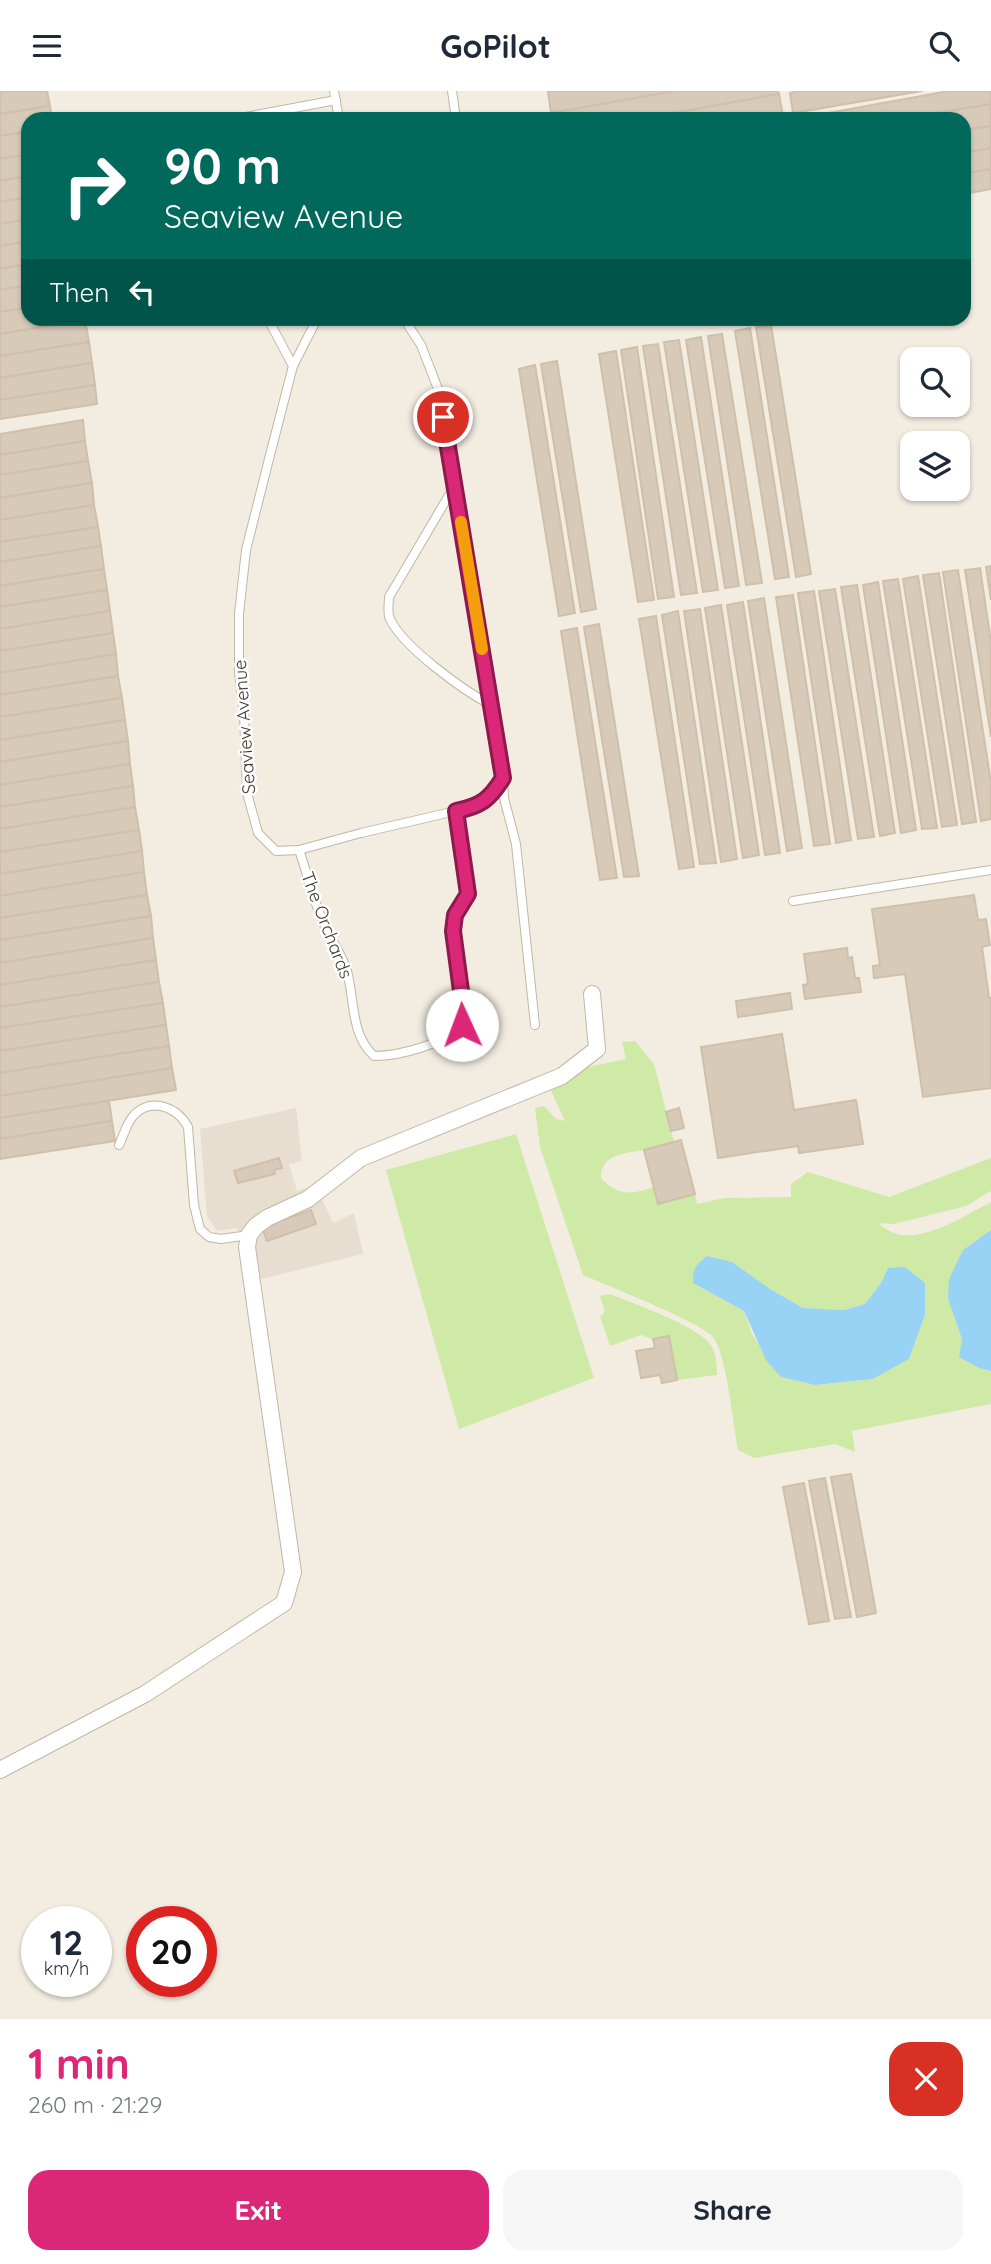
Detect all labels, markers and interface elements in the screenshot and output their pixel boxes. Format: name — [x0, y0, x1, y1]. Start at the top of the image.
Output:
text: GoPilot — [440, 26, 551, 66]
icon: menu — [28, 27, 66, 65]
icon: search — [925, 27, 963, 65]
text: 90 m — [164, 135, 281, 196]
icon: right — [49, 140, 140, 231]
text: Seaview Avenue — [164, 196, 403, 236]
icon: left — [123, 273, 161, 311]
text: Then — [49, 276, 109, 309]
map controls — [900, 347, 970, 501]
button: search — [900, 347, 970, 417]
pin — [413, 387, 473, 447]
icon: arrive — [424, 398, 462, 436]
button: layers — [900, 431, 970, 501]
street label: Seaview Avenue — [228, 659, 260, 795]
street label: The Orchards — [296, 868, 358, 982]
position arrow — [425, 988, 499, 1062]
speed limit sign: 20 — [126, 1906, 217, 1997]
text: 12 — [50, 1920, 83, 1964]
text: km/h — [44, 1957, 89, 1980]
text: 1 min — [28, 2037, 130, 2090]
button: close — [889, 2042, 963, 2116]
text: 260 m · 21:29 — [28, 2090, 162, 2119]
button: Exit — [28, 2170, 489, 2250]
button: Share — [503, 2170, 963, 2250]

